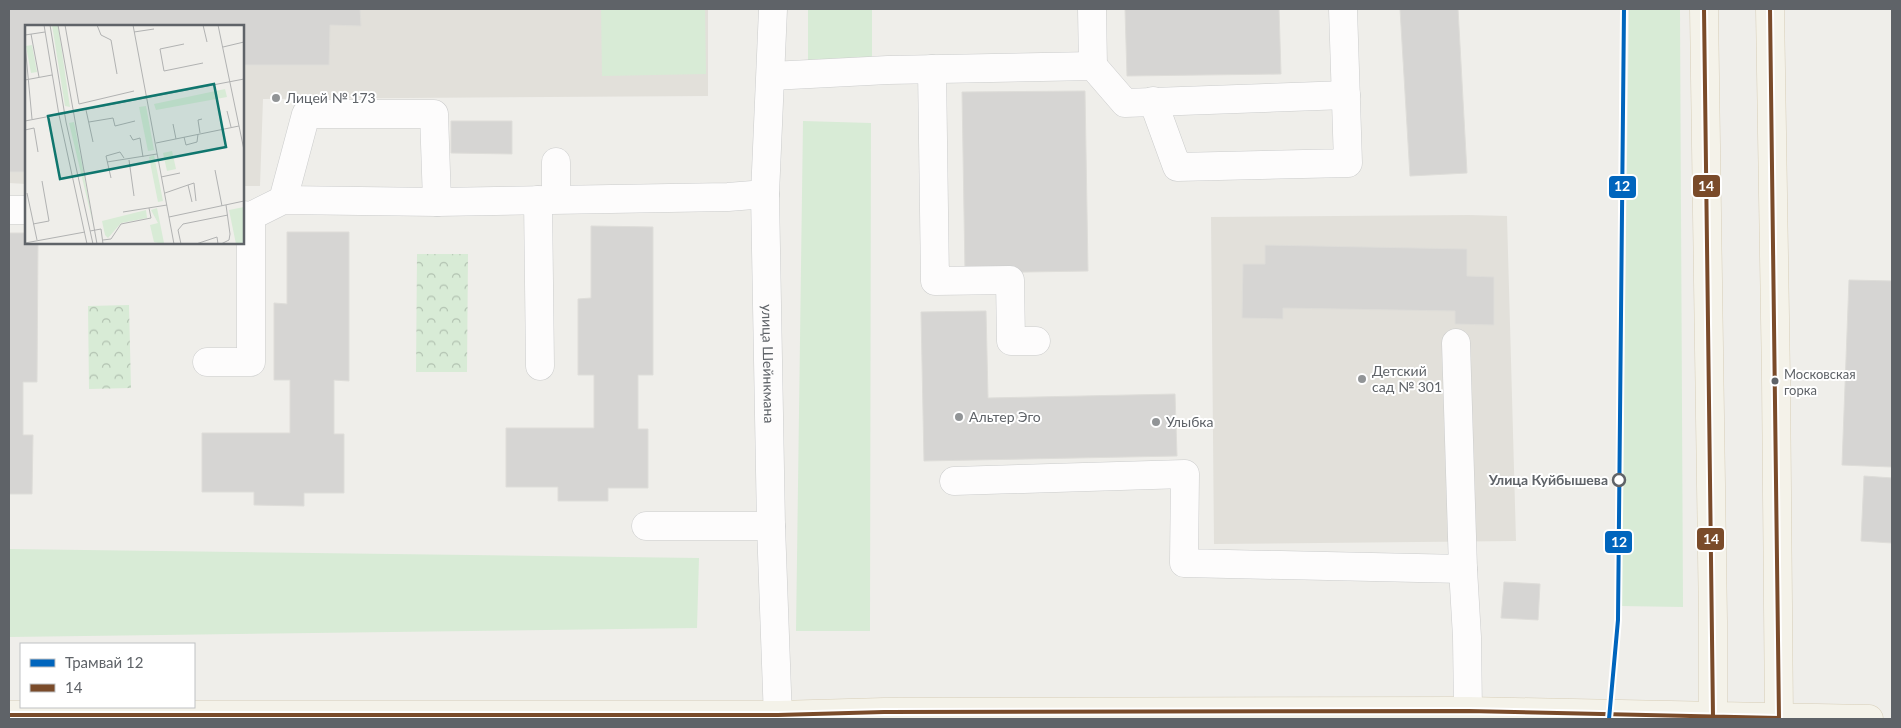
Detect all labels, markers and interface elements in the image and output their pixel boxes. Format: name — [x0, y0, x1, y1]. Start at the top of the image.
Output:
inset map — [25, 25, 244, 244]
place label: Лицей № 173 — [285, 89, 376, 106]
marker: Лицей № 173 — [270, 92, 282, 104]
line badge: 14 — [1692, 174, 1721, 198]
line badge: 12 — [1608, 175, 1637, 199]
text: 12 — [1614, 177, 1630, 194]
text: 14 — [1698, 177, 1714, 194]
street label: улица Шейнкмана — [759, 304, 778, 423]
place label: Детский сад № 301 — [1372, 362, 1442, 395]
place label: Московская горка — [1784, 366, 1856, 398]
marker: Детский сад № 301 — [1356, 373, 1368, 385]
marker: Московская горка — [1770, 376, 1780, 386]
place label: Альтер Эго — [969, 408, 1041, 425]
marker: Альтер Эго — [953, 411, 965, 423]
place label: Улыбка — [1166, 413, 1214, 430]
marker: Улыбка — [1150, 416, 1162, 428]
place label: Улица Куйбышева — [1488, 471, 1608, 488]
marker: Улица Куйбышева — [1612, 473, 1626, 487]
line badge: 14 — [1696, 527, 1725, 551]
line badge: 12 — [1604, 530, 1633, 554]
text: 14 — [1703, 530, 1719, 547]
text: 12 — [1611, 533, 1627, 550]
legend — [20, 643, 195, 708]
text: Трамвай 12 — [65, 653, 143, 671]
text: 14 — [65, 678, 83, 696]

